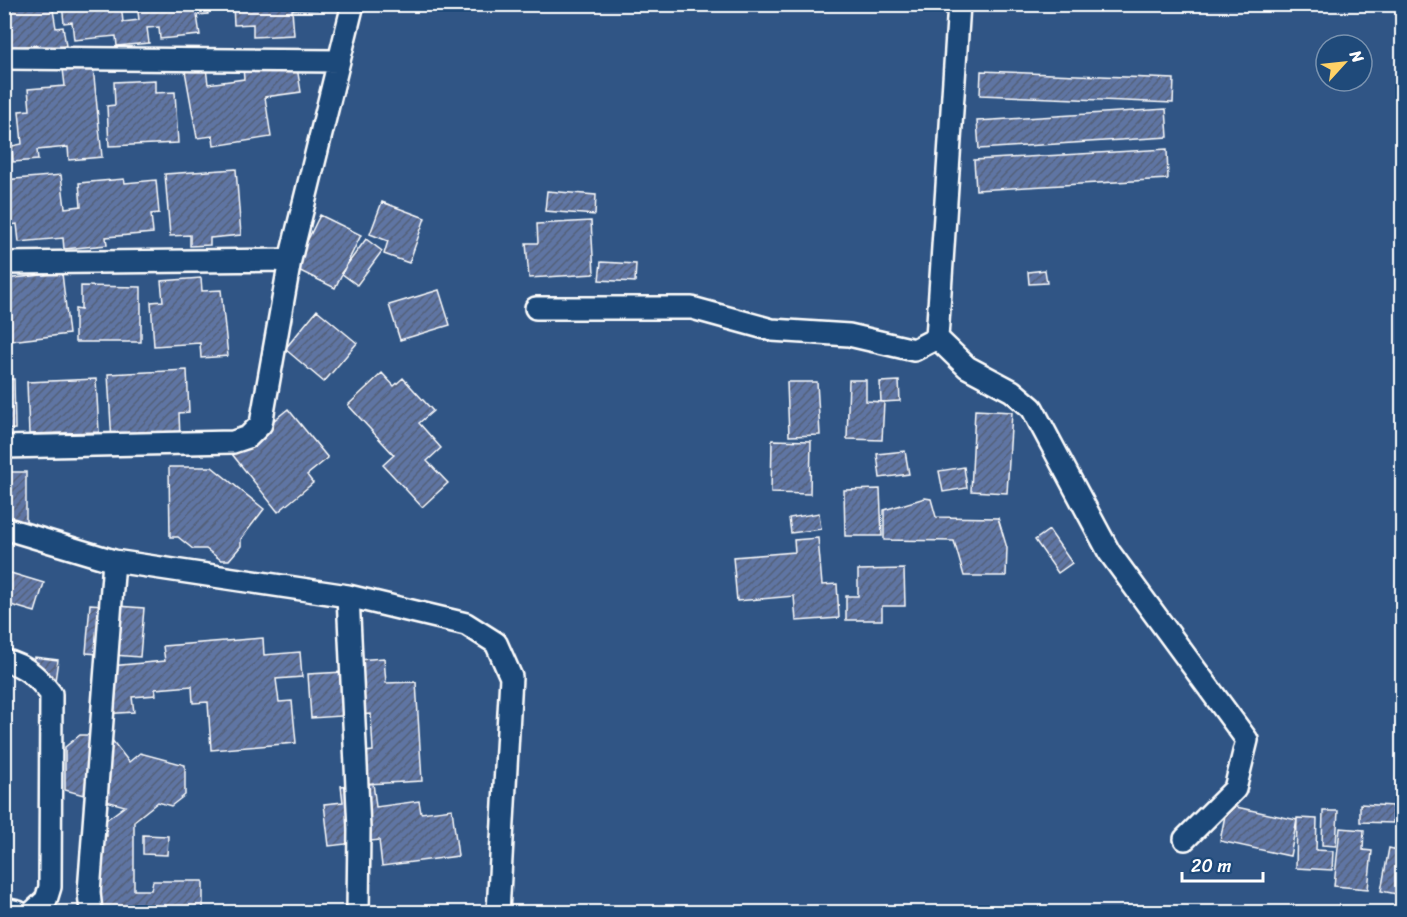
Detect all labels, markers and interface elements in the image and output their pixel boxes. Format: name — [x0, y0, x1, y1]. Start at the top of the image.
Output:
north arrow — [1314, 33, 1374, 93]
text: N — [1341, 44, 1373, 69]
scale bar — [1182, 845, 1263, 883]
text: 20 m — [1191, 850, 1231, 882]

